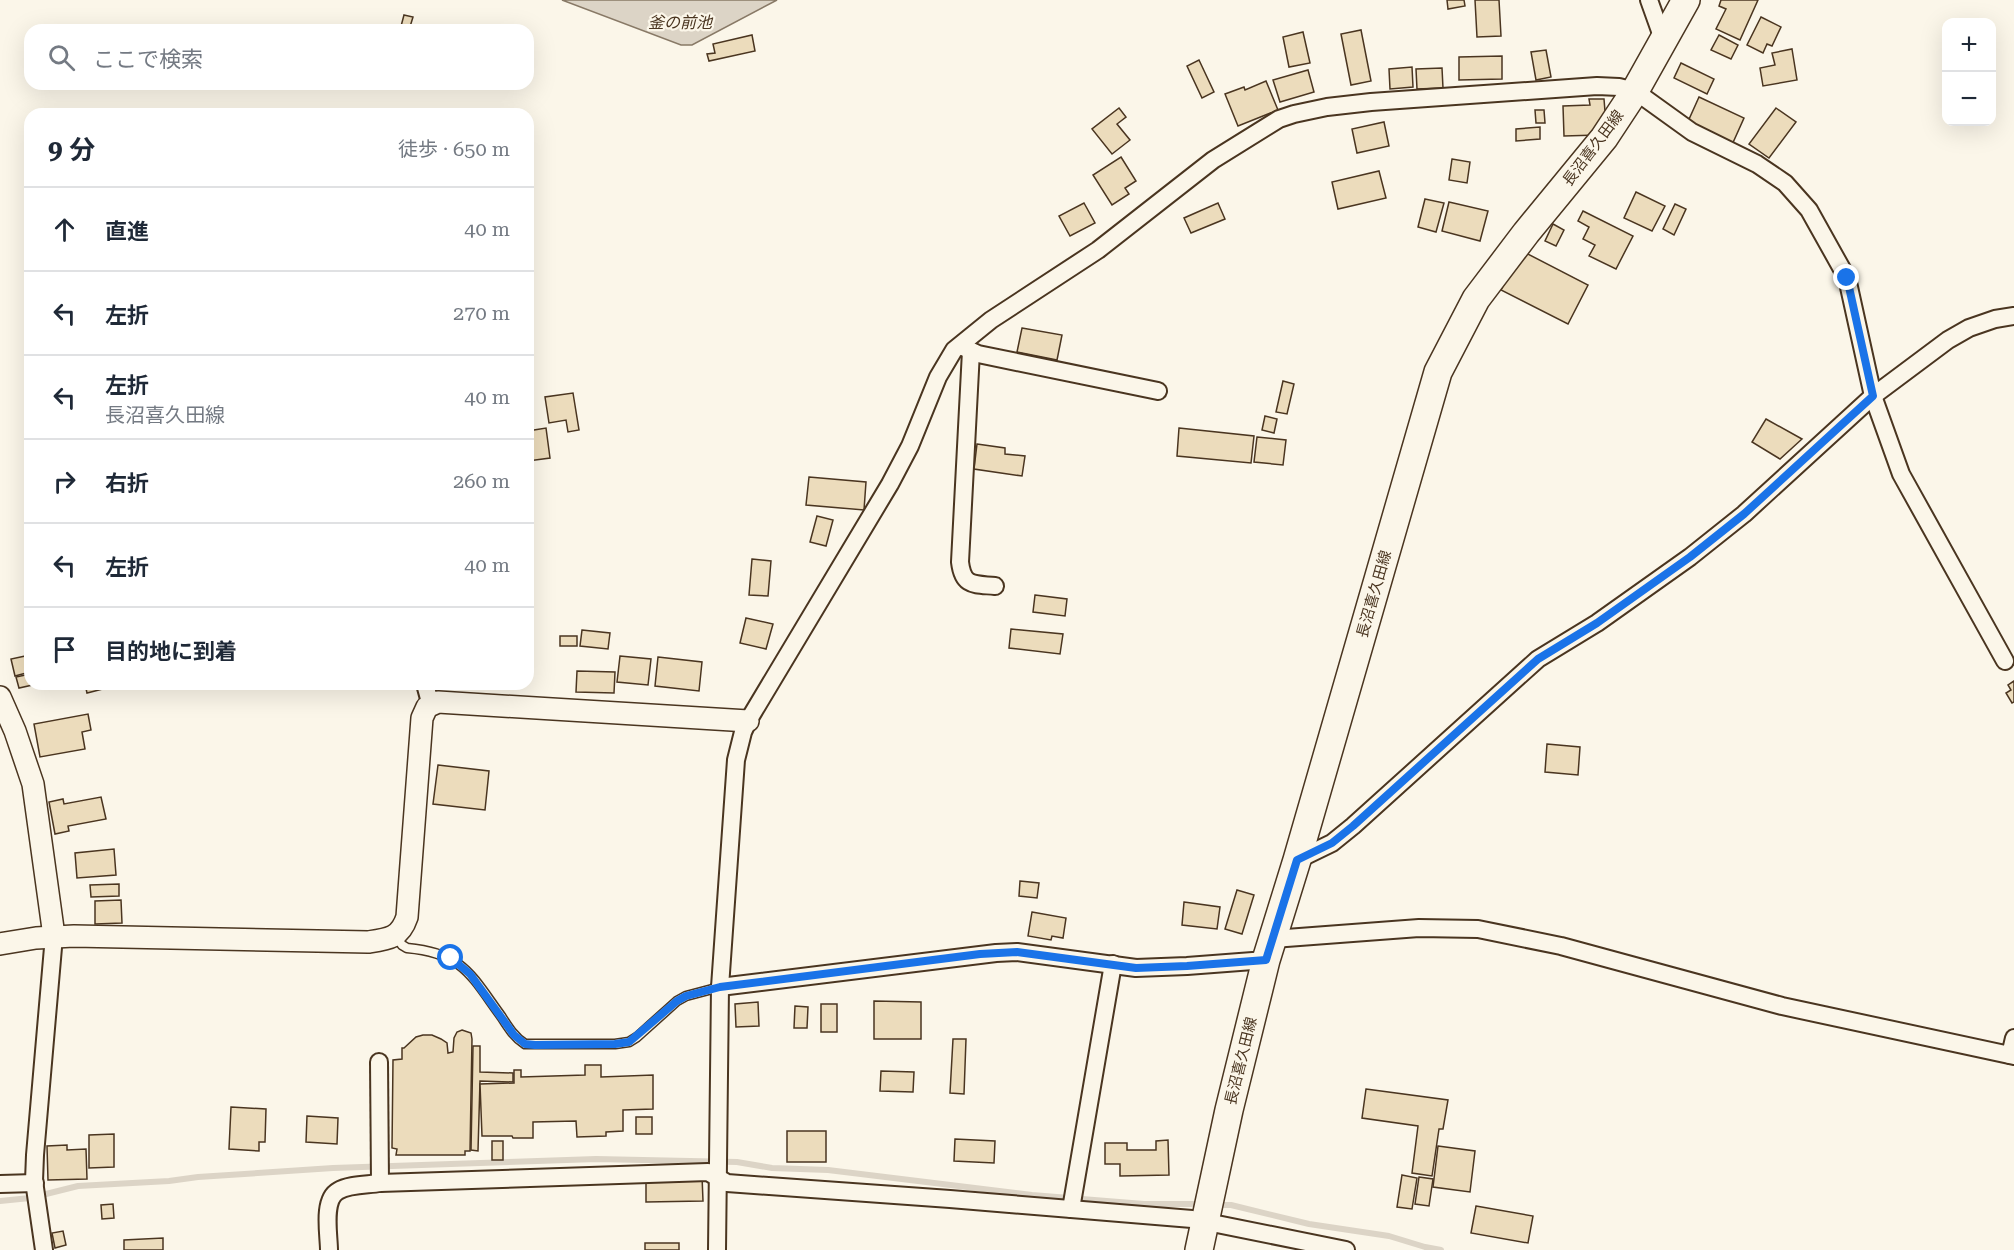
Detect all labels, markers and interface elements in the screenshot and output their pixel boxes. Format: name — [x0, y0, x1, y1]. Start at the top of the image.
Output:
water label: 釜の前池 — [648, 13, 714, 32]
map controls — [1942, 18, 1996, 126]
button: + — [1942, 18, 1996, 72]
search box — [24, 24, 534, 90]
icon: search — [45, 41, 78, 74]
text: ここで検索 — [93, 47, 203, 72]
button: − — [1942, 72, 1996, 126]
street label: 長沼喜久田線 — [1559, 107, 1627, 189]
text: 9 分 — [48, 135, 95, 165]
text: 徒歩 · 650 m — [398, 137, 510, 161]
icon: ahead — [48, 213, 81, 246]
text: 40 m — [464, 217, 510, 241]
text: 直進 — [105, 219, 149, 244]
route end — [1833, 264, 1859, 290]
icon: left — [48, 297, 81, 330]
text: 270 m — [453, 301, 510, 325]
text: 左折 — [105, 303, 149, 328]
text: 左折 — [105, 373, 149, 398]
icon: left — [48, 381, 81, 414]
text: 40 m — [464, 385, 510, 409]
text: 長沼喜久田線 — [105, 403, 225, 427]
icon: right — [48, 465, 81, 498]
text: 260 m — [453, 469, 510, 493]
text: 右折 — [105, 471, 149, 496]
street label: 長沼喜久田線 — [1353, 548, 1395, 640]
icon: left — [48, 549, 81, 582]
text: 40 m — [464, 553, 510, 577]
text: 左折 — [105, 555, 149, 580]
icon: arrive — [48, 633, 81, 666]
text: 目的地に到着 — [105, 639, 237, 664]
route start — [437, 944, 463, 970]
street label: 長沼喜久田線 — [1221, 1015, 1261, 1107]

